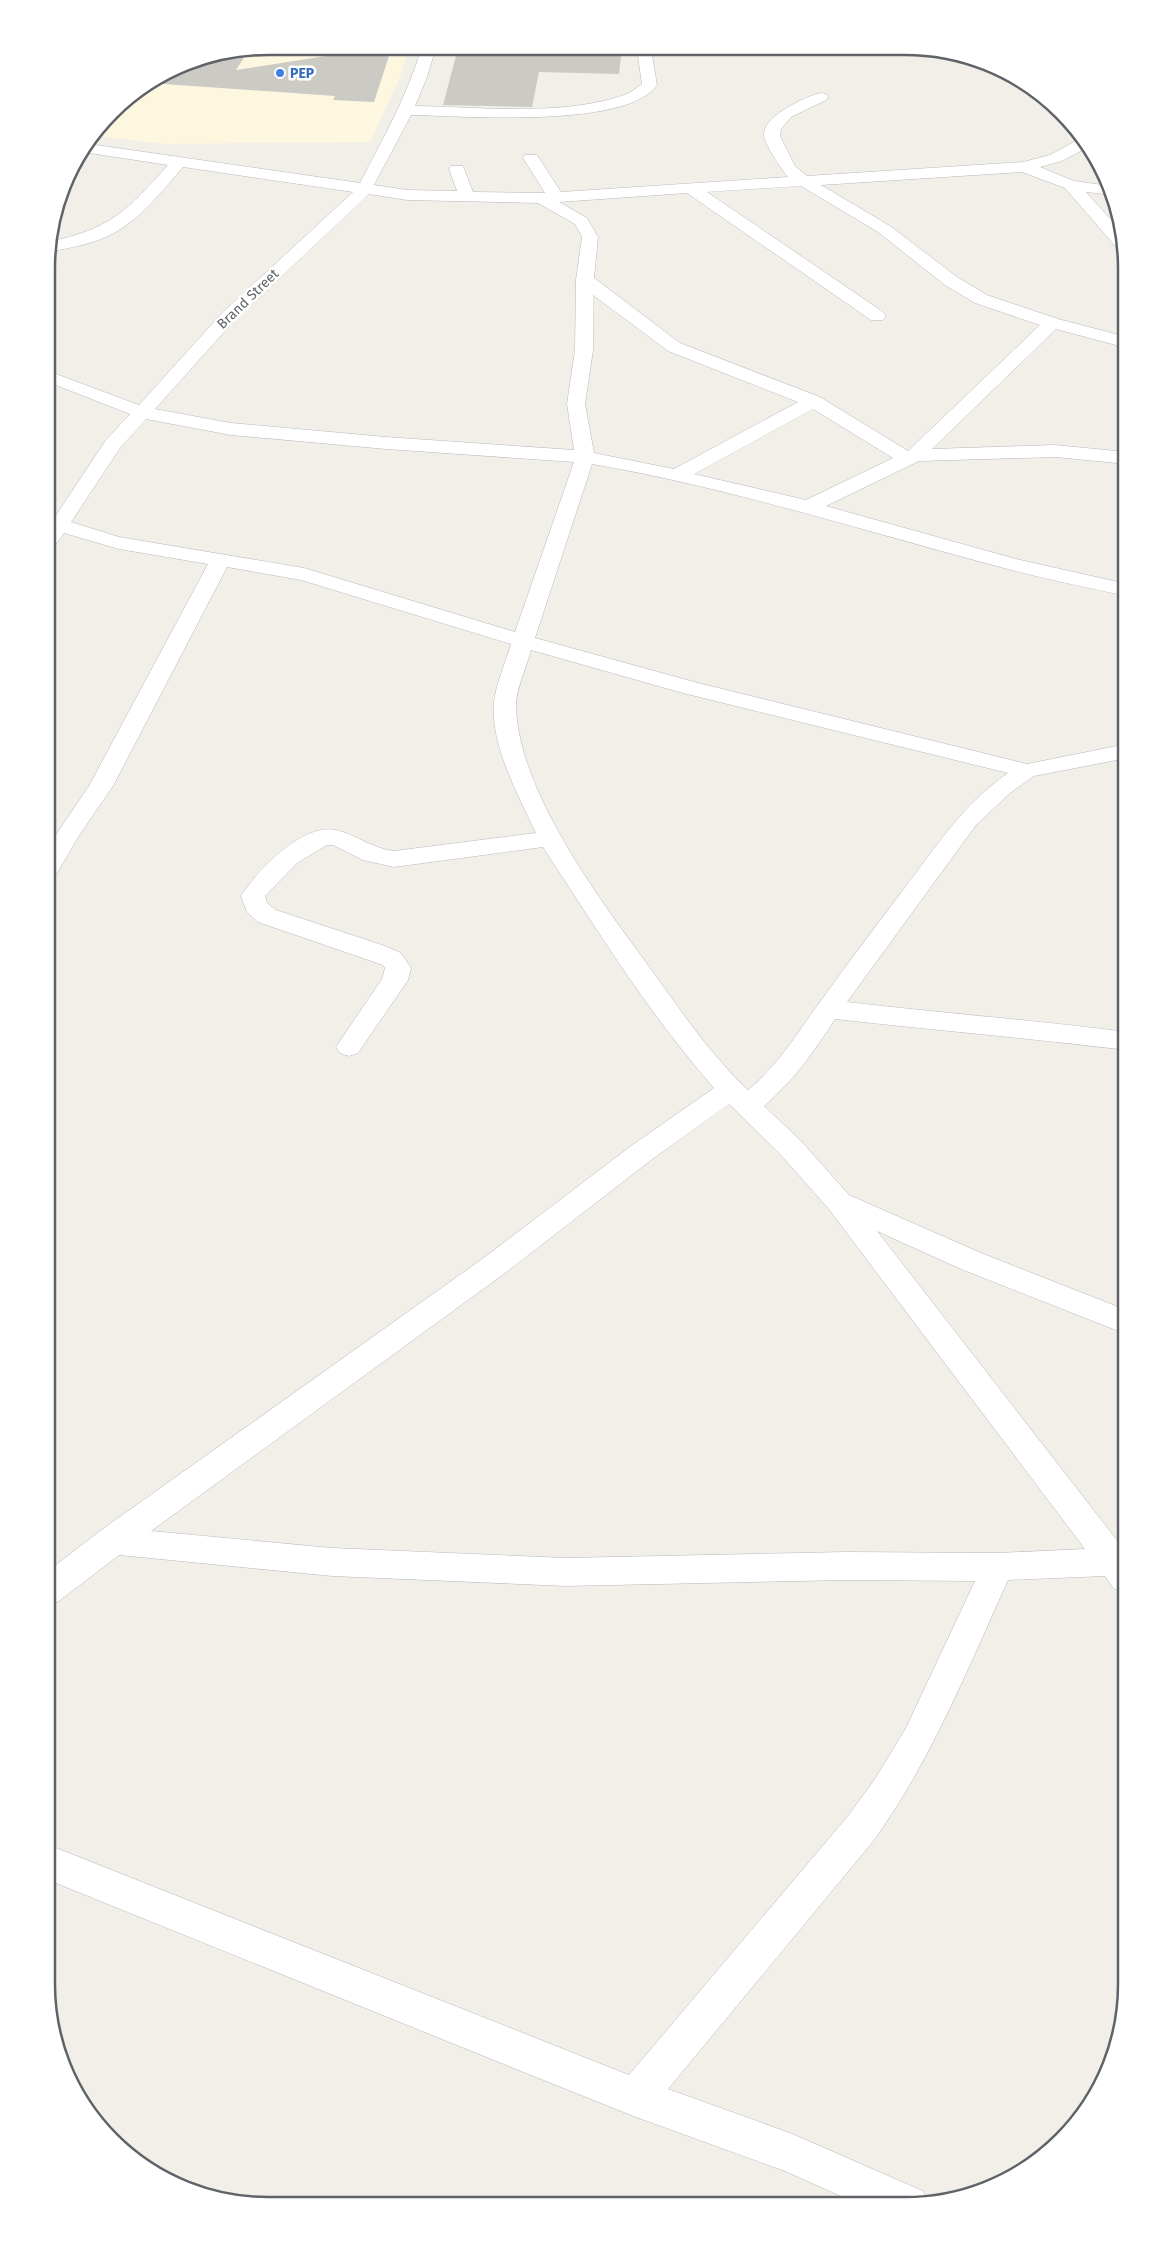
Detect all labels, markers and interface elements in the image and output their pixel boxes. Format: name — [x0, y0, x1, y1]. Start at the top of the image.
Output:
place label: PEP — [290, 65, 315, 82]
marker: PEP — [274, 67, 286, 79]
street label: Brand Street — [214, 265, 283, 333]

